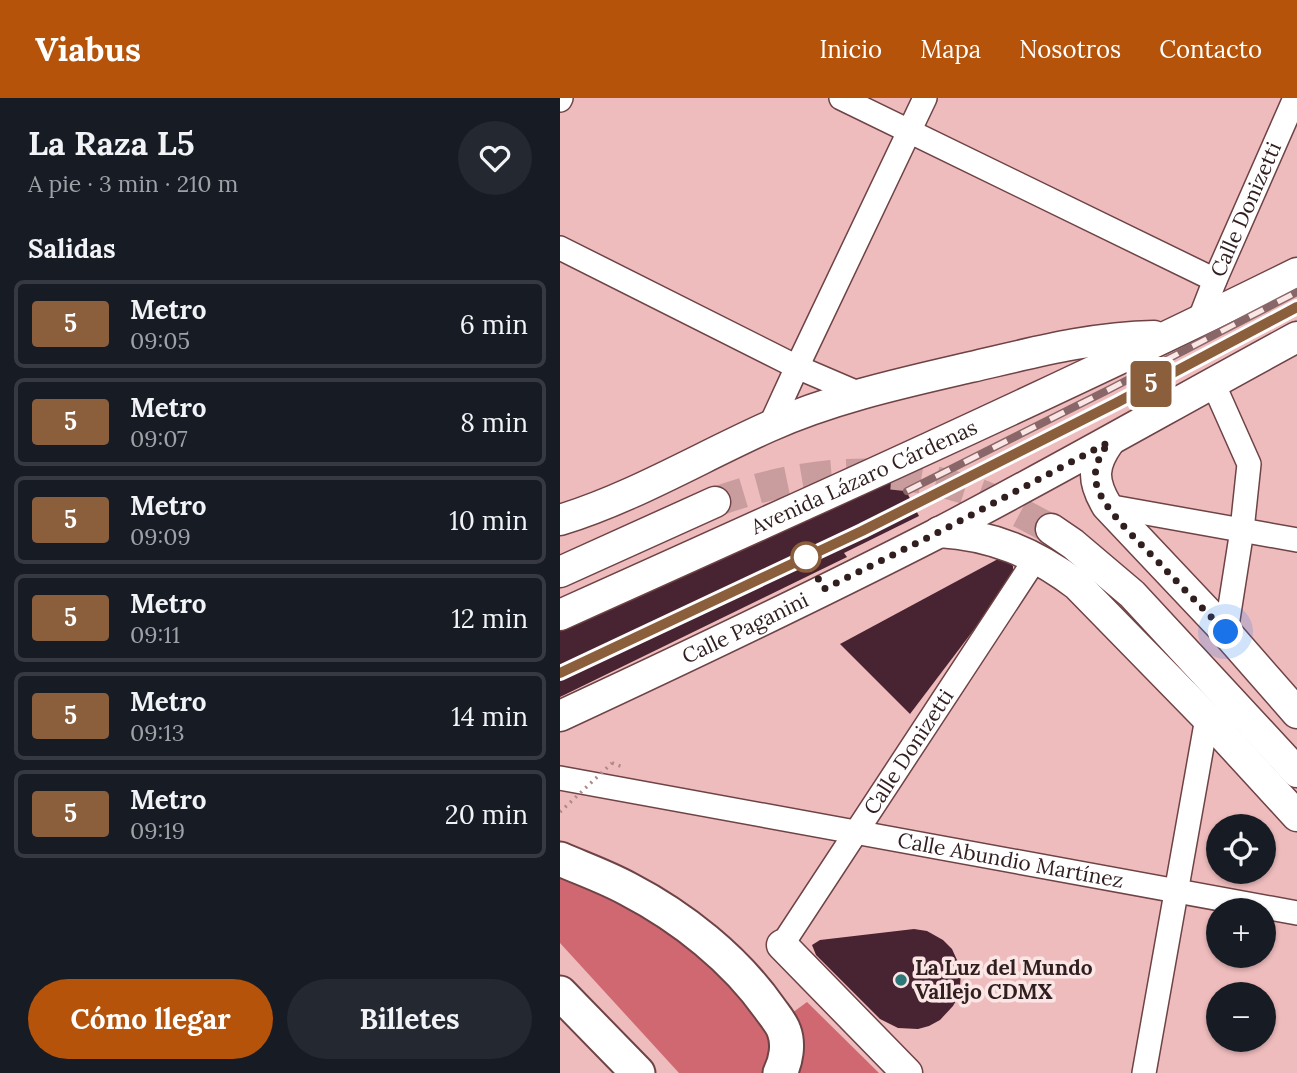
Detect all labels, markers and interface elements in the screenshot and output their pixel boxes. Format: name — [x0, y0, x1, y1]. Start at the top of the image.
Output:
text: Viabus — [35, 28, 141, 70]
text: Inicio — [819, 34, 882, 65]
text: Mapa — [920, 34, 981, 65]
text: Nosotros — [1019, 34, 1121, 65]
text: Contacto — [1159, 34, 1262, 65]
button: heart — [458, 121, 532, 195]
text: La Raza L5 — [28, 122, 195, 164]
street label: Calle Donizetti — [1204, 138, 1287, 281]
text: A pie · 3 min · 210 m — [28, 169, 238, 198]
text: Salidas — [28, 232, 116, 265]
text: Metro — [130, 293, 206, 326]
text: 5 — [64, 308, 77, 339]
text: 6 min — [460, 308, 528, 341]
text: 09:05 — [130, 326, 190, 355]
line badge: 5 — [1128, 361, 1174, 407]
text: 5 — [1145, 368, 1157, 399]
text: Metro — [130, 391, 206, 424]
text: 5 — [64, 406, 77, 437]
text: 8 min — [460, 406, 528, 439]
street label: Avenida Lázaro Cárdenas — [746, 413, 981, 541]
text: 09:07 — [130, 424, 188, 453]
text: Metro — [130, 489, 206, 522]
text: 5 — [64, 504, 77, 535]
text: 10 min — [449, 504, 528, 537]
text: 09:09 — [130, 522, 191, 551]
unlabelled marker — [791, 542, 821, 572]
street label: Calle Paganini — [678, 586, 813, 670]
text: Metro — [130, 587, 206, 620]
text: 5 — [64, 602, 77, 633]
text: 12 min — [451, 602, 528, 635]
your location — [1208, 614, 1243, 649]
text: 09:11 — [130, 620, 180, 649]
street label: Calle Donizetti — [857, 684, 959, 820]
text: Metro — [130, 685, 206, 718]
text: 5 — [64, 700, 77, 731]
text: 14 min — [451, 700, 528, 733]
text: 09:13 — [130, 718, 185, 747]
text: Metro — [130, 783, 206, 816]
text: 5 — [64, 798, 77, 829]
text: 20 min — [445, 798, 528, 831]
map controls — [1206, 814, 1276, 1052]
button: locate — [1206, 814, 1276, 884]
text: 09:19 — [130, 816, 185, 845]
street label: Calle Abundio Martínez — [895, 826, 1126, 894]
button: + — [1206, 898, 1276, 968]
place label: La Luz del Mundo Vallejo CDMX — [915, 954, 1093, 1005]
marker: La Luz del Mundo Vallejo CDMX — [893, 972, 909, 988]
button: Cómo llegar — [28, 979, 273, 1059]
button: Billetes — [287, 979, 532, 1059]
button: − — [1206, 982, 1276, 1052]

